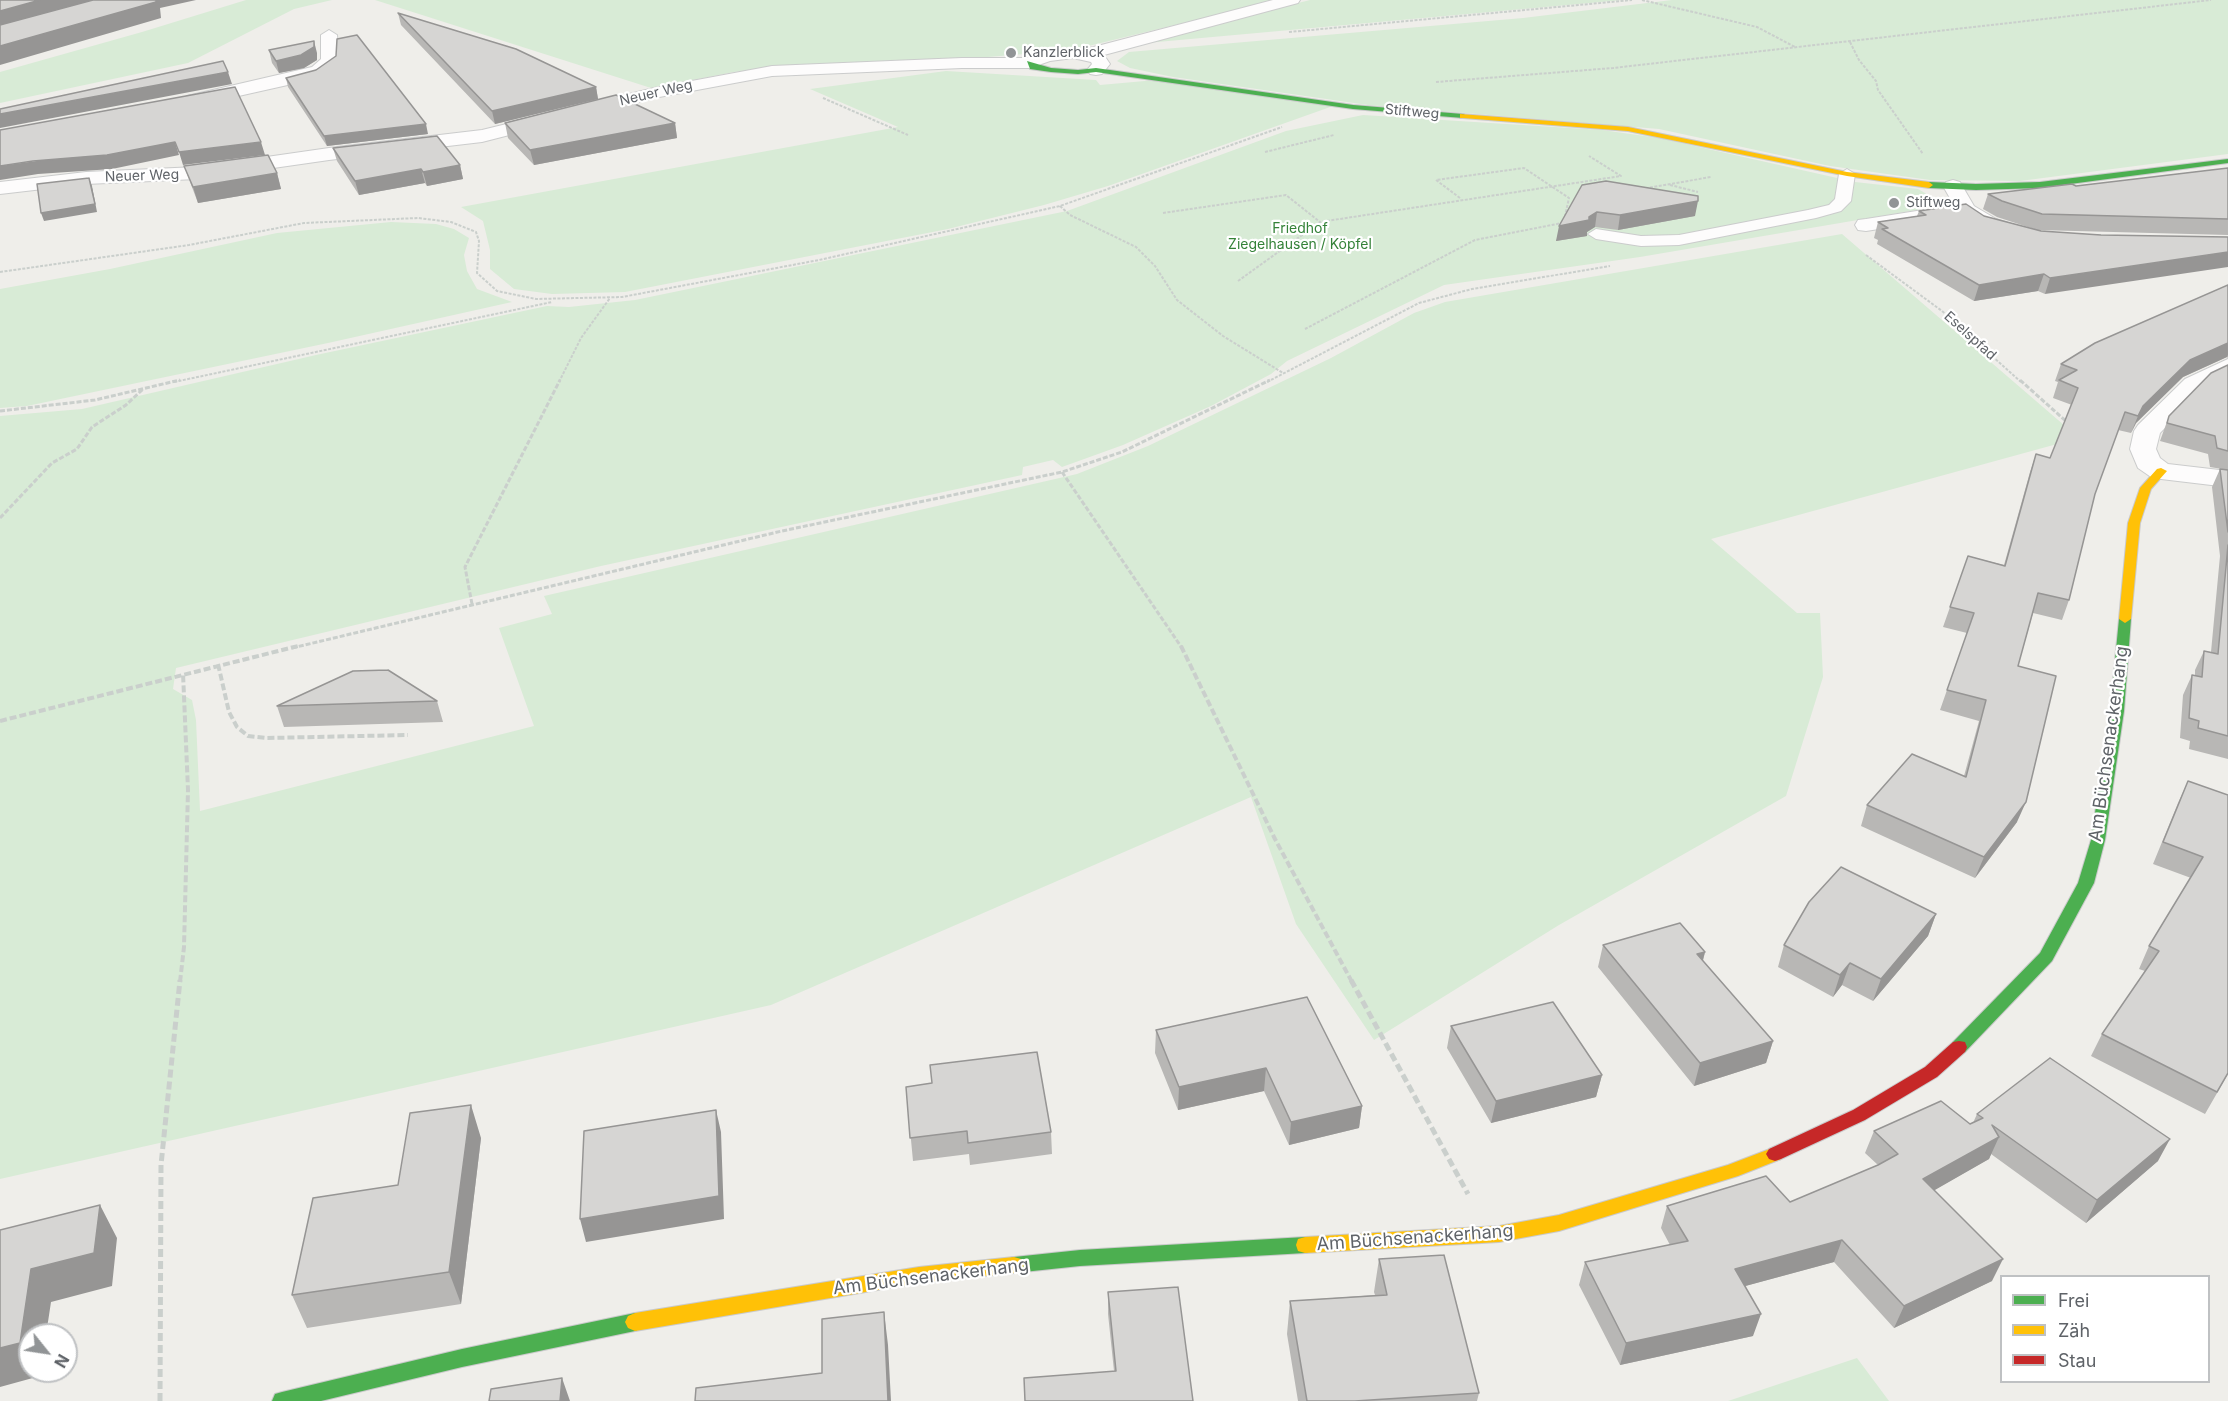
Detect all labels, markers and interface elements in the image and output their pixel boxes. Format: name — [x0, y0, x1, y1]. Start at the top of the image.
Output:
place label: Kanzlerblick — [1023, 45, 1104, 61]
marker: Kanzlerblick — [1004, 46, 1018, 60]
street label: Neuer Weg — [618, 76, 694, 110]
street label: Stiftweg — [1384, 101, 1440, 123]
street label: Neuer Weg — [105, 166, 179, 186]
place label: Stiftweg — [1906, 195, 1960, 211]
marker: Stiftweg — [1887, 196, 1901, 210]
park label: Friedhof Ziegelhausen / Köpfel — [1228, 221, 1372, 254]
street label: Eselspfad — [1940, 308, 2000, 364]
street label: Am Büchsenackerhang — [2085, 645, 2133, 843]
street label: Am Büchsenackerhang — [1316, 1220, 1514, 1256]
street label: Am Büchsenackerhang — [832, 1254, 1030, 1300]
legend — [2000, 1275, 2210, 1383]
text: Frei — [2058, 1290, 2089, 1311]
text: Zäh — [2058, 1320, 2090, 1341]
north arrow — [18, 1323, 78, 1383]
text: Stau — [2058, 1350, 2096, 1371]
text: N — [50, 1351, 74, 1371]

